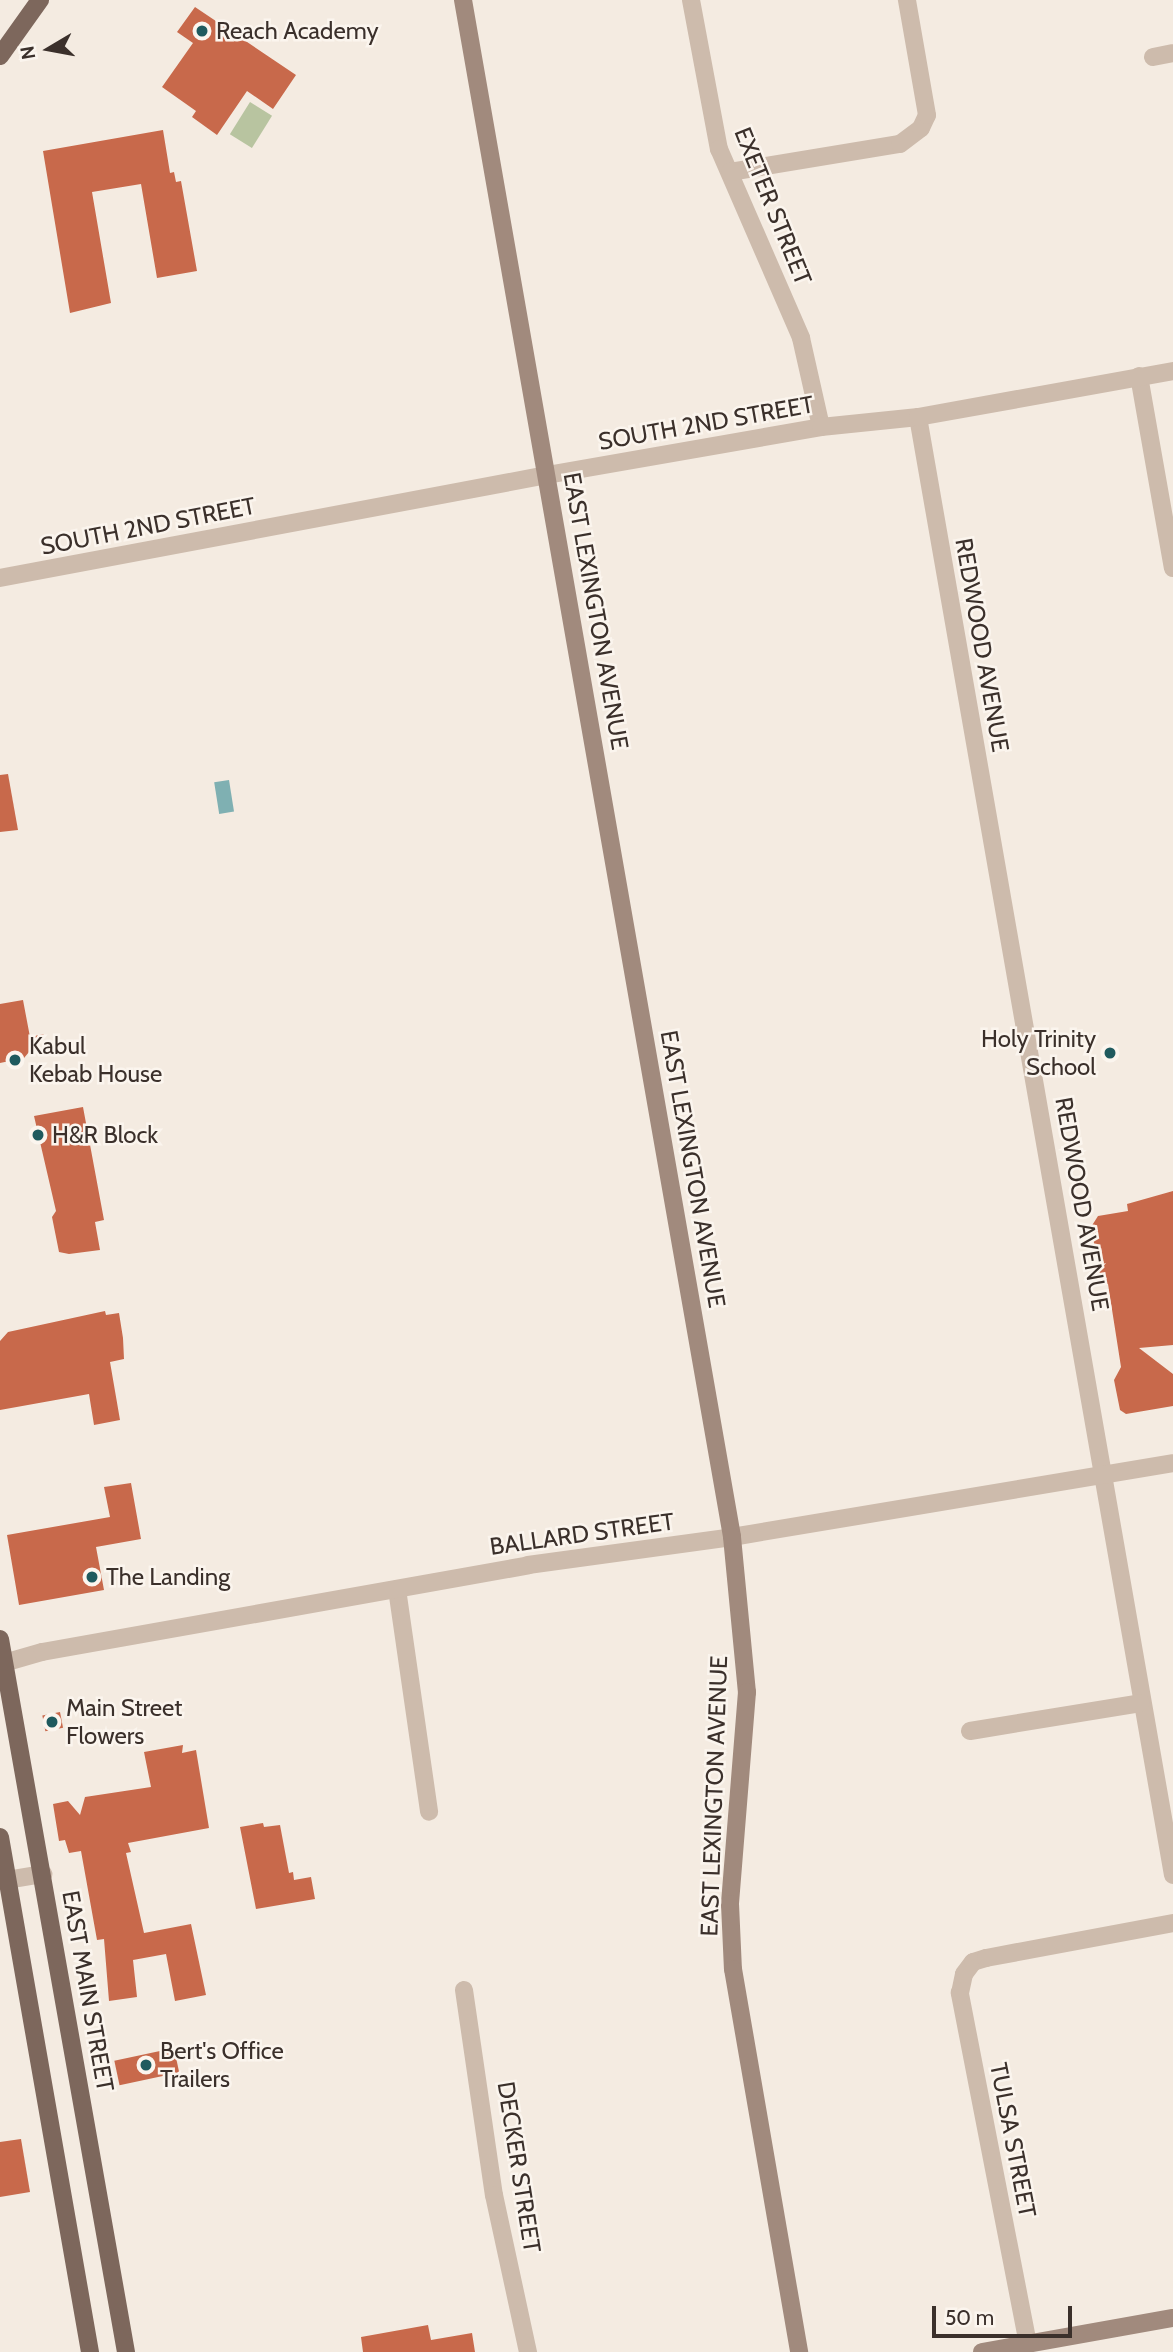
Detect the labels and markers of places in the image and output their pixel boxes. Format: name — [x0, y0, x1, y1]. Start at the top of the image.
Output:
place label: Reach Academy — [216, 17, 379, 45]
marker: Reach Academy — [194, 23, 210, 39]
place label: Holy Trinity School — [981, 1025, 1096, 1081]
place label: Kabul Kebab House — [29, 1032, 162, 1088]
marker: Holy Trinity School — [1102, 1045, 1118, 1061]
marker: Kabul Kebab House — [7, 1052, 23, 1068]
place label: H&R Block — [52, 1121, 158, 1149]
marker: H&R Block — [30, 1127, 46, 1143]
place label: The Landing — [106, 1563, 230, 1591]
marker: The Landing — [84, 1569, 100, 1585]
place label: Main Street Flowers — [66, 1694, 182, 1750]
marker: Main Street Flowers — [44, 1714, 60, 1730]
place label: Bert's Office Trailers — [160, 2037, 284, 2093]
marker: Bert's Office Trailers — [138, 2057, 154, 2073]

